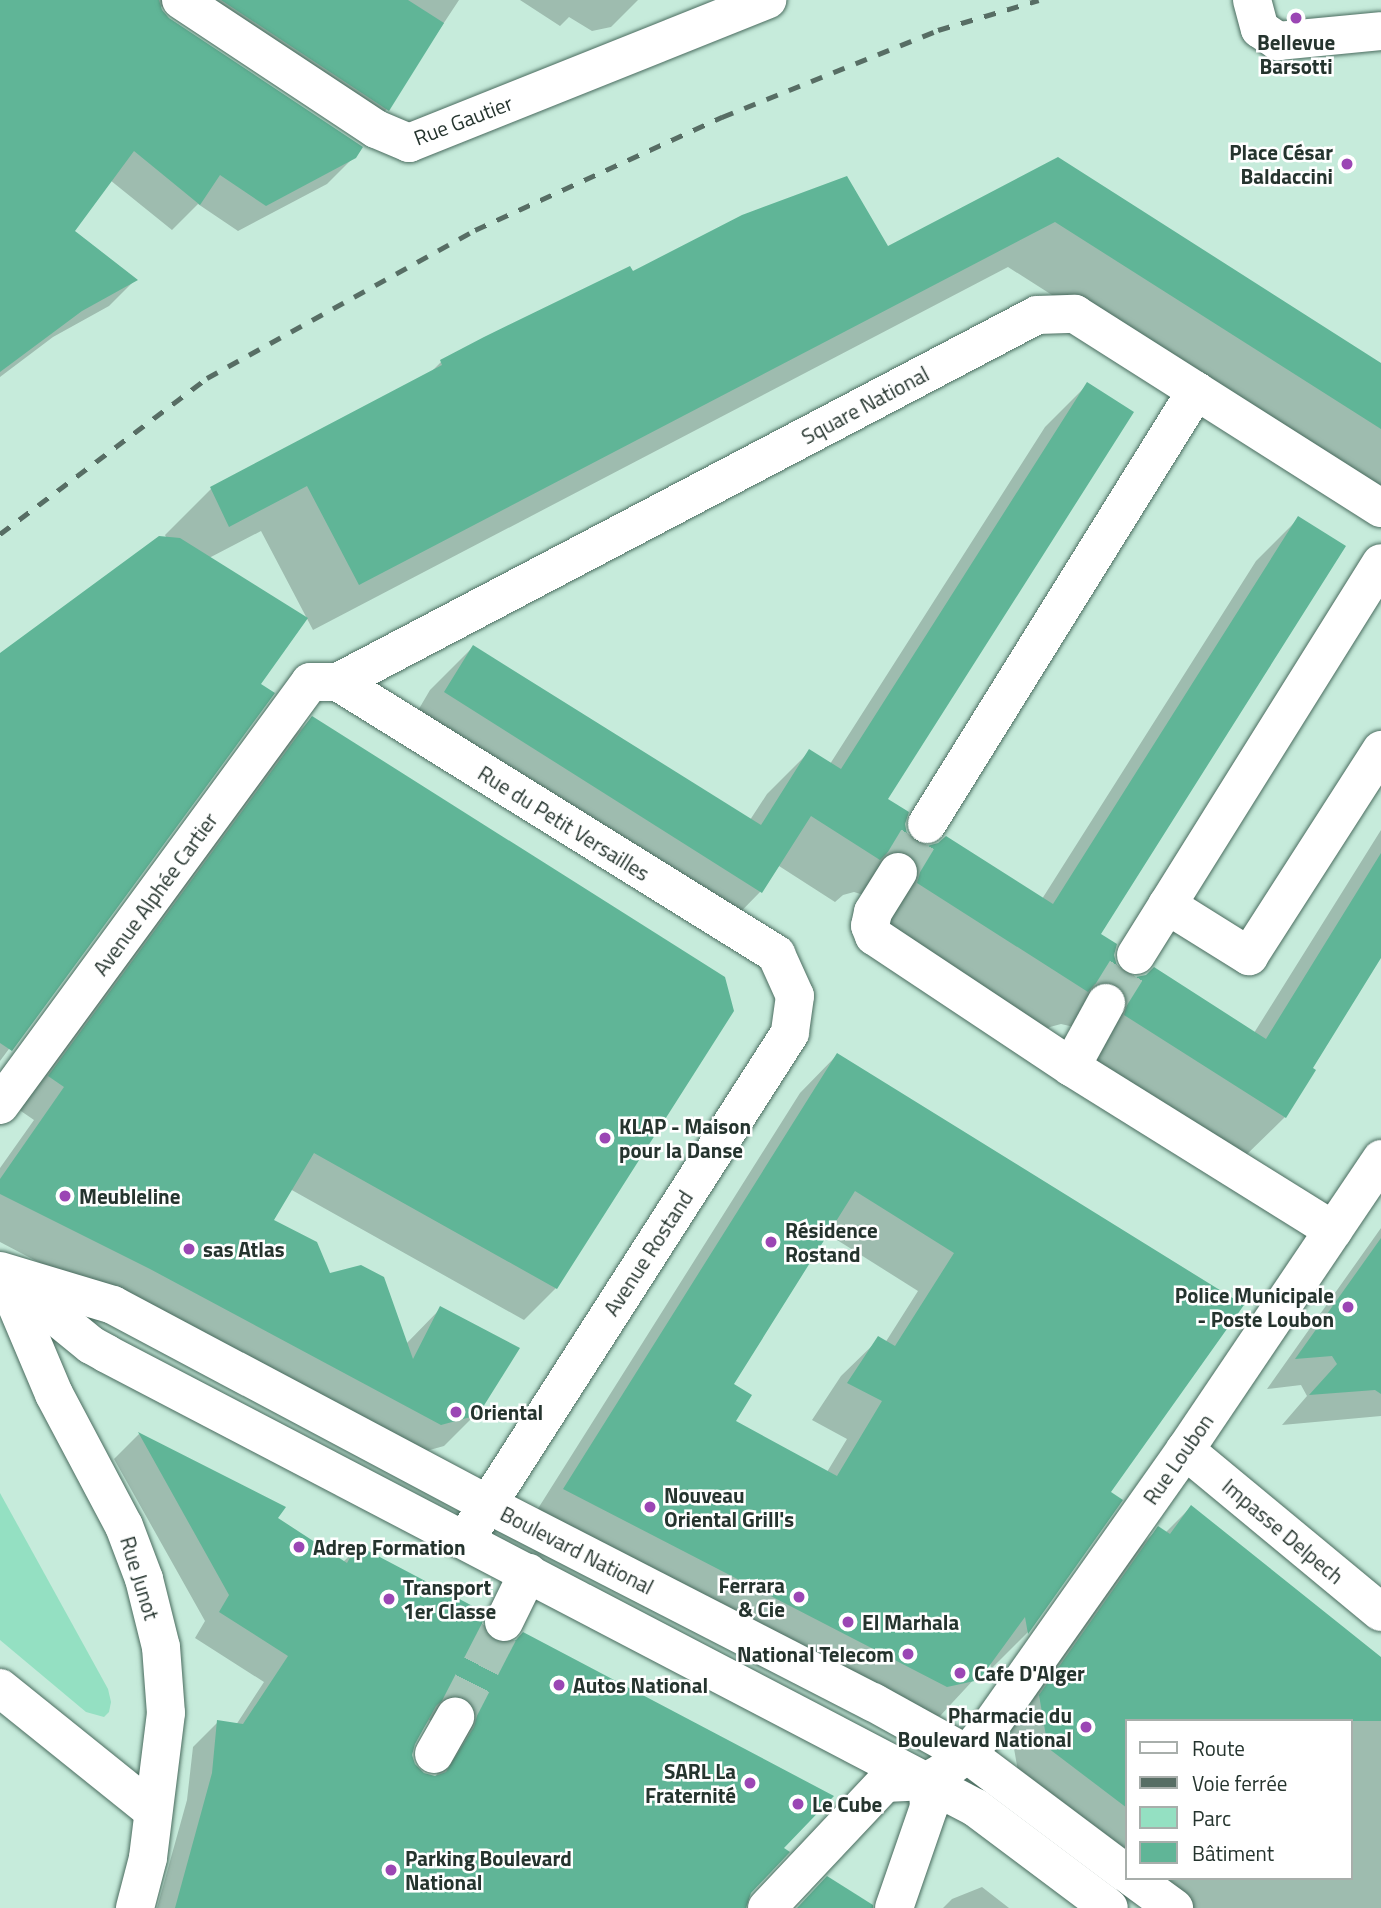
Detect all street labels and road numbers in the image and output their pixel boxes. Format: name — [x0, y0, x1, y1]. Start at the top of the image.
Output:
street label: Rue Gautier — [410, 90, 516, 150]
street label: Square National — [797, 361, 933, 449]
street label: Rue du Petit Versailles — [474, 760, 654, 886]
street label: Avenue Alphée Cartier — [88, 808, 222, 980]
street label: Avenue Rostand — [598, 1186, 698, 1320]
street label: Rue Loubon — [1138, 1409, 1218, 1509]
street label: Impasse Delpech — [1217, 1473, 1349, 1589]
street label: Boulevard National — [496, 1501, 658, 1599]
street label: Rue Junot — [115, 1533, 165, 1623]

